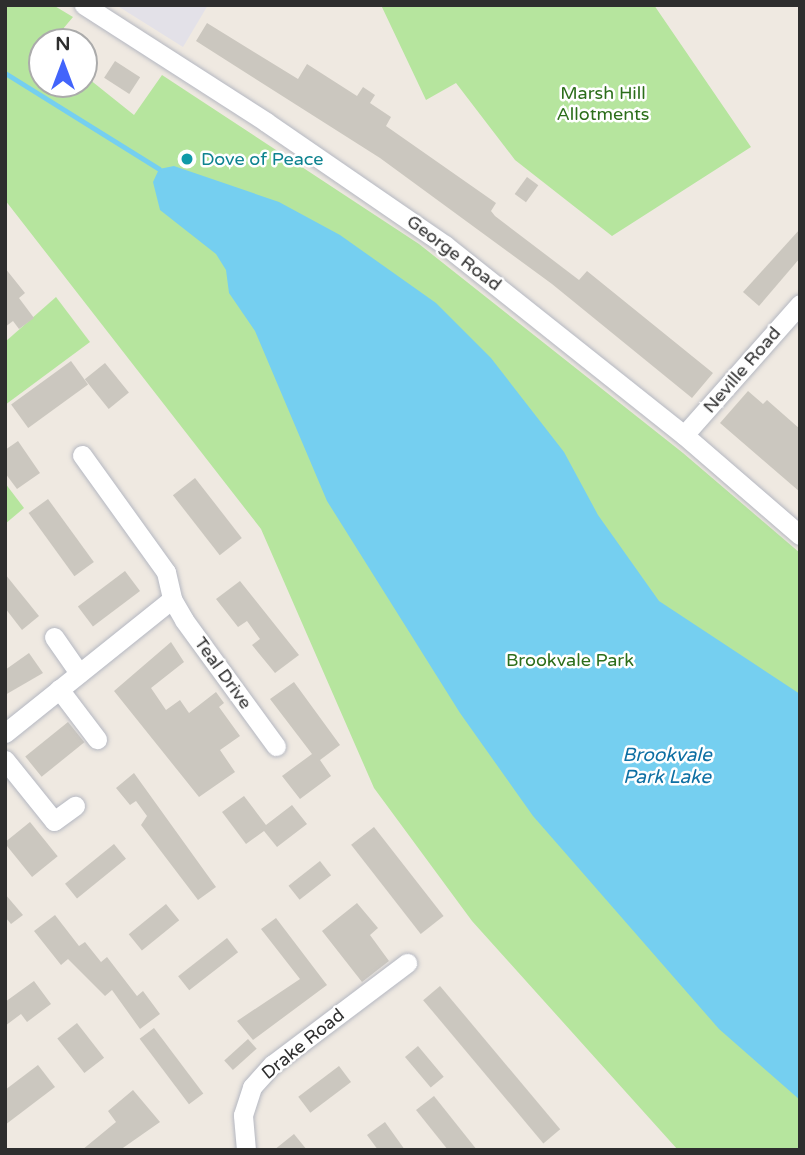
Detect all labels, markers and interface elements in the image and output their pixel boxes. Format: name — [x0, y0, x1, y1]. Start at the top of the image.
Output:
north arrow — [28, 28, 98, 98]
text: N — [55, 33, 71, 55]
park label: Marsh Hill Allotments — [556, 83, 650, 126]
place label: Dove of Peace — [201, 148, 324, 170]
marker: Dove of Peace — [179, 151, 195, 167]
street label: George Road — [402, 210, 506, 296]
street label: Neville Road — [699, 322, 785, 418]
street label: Teal Drive — [190, 633, 256, 713]
park label: Brookvale Park — [506, 649, 634, 671]
water label: Brookvale Park Lake — [622, 745, 712, 789]
street label: Drake Road — [257, 1004, 349, 1084]

